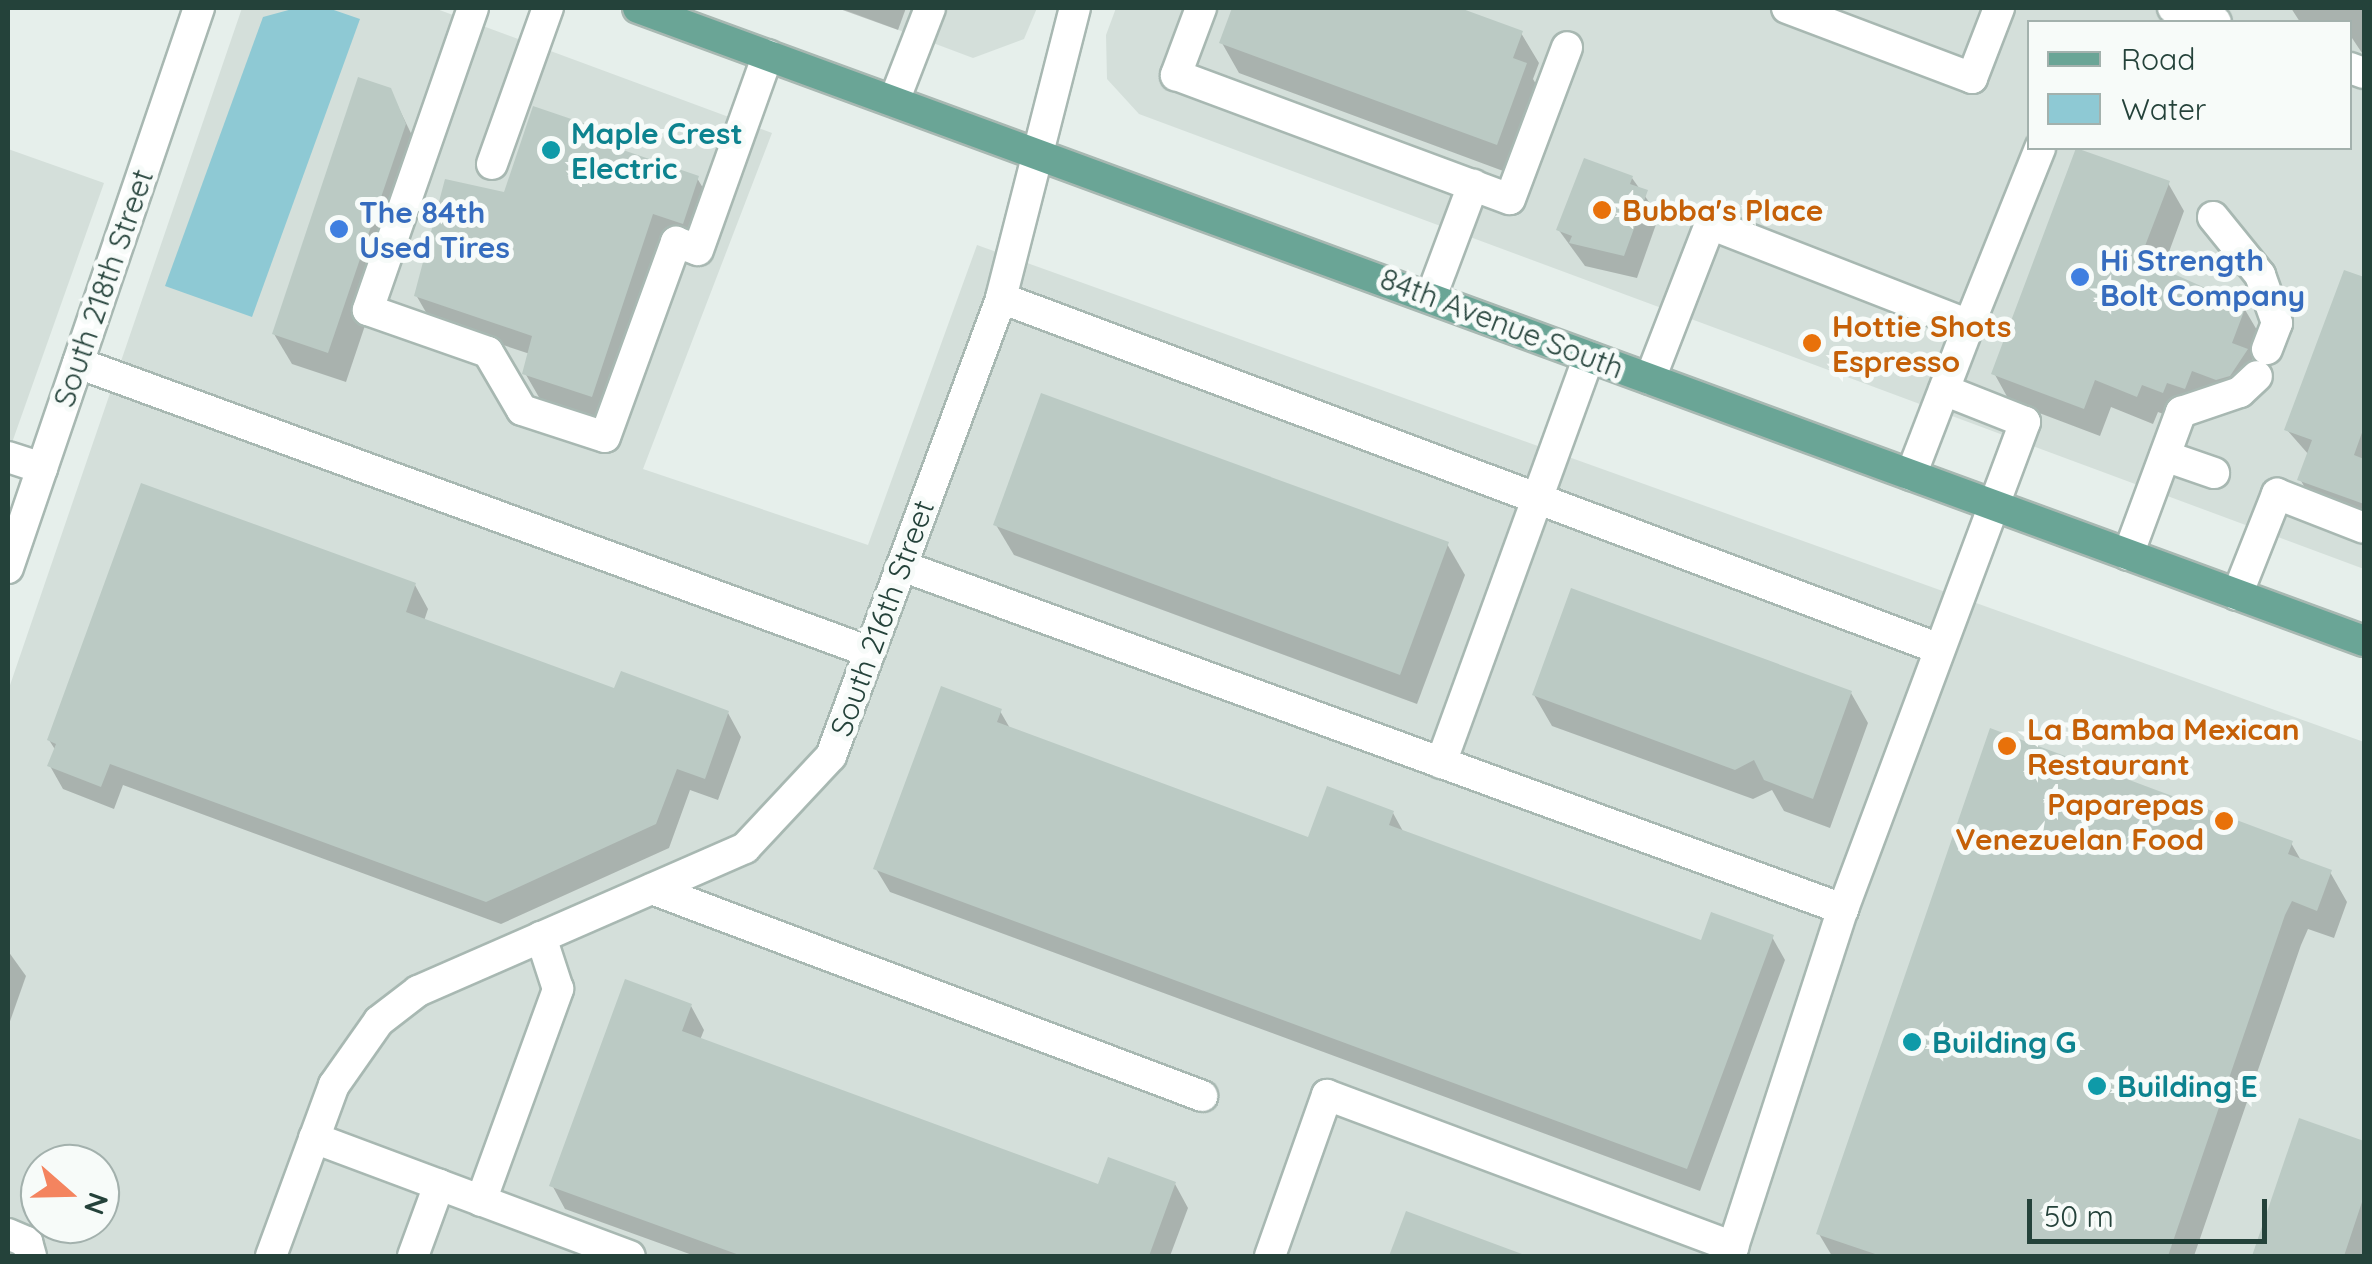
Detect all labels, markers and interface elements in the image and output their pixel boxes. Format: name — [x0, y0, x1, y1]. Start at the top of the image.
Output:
legend — [2027, 20, 2352, 150]
text: Road — [2121, 40, 2195, 78]
text: Water — [2121, 90, 2206, 128]
place label: Maple Crest Electric — [571, 115, 743, 186]
marker: Maple Crest Electric — [540, 139, 562, 161]
street label: South 218th Street — [45, 165, 161, 411]
place label: Bubba's Place — [1622, 192, 1823, 228]
place label: The 84th Used Tires — [359, 194, 510, 264]
marker: Bubba's Place — [1591, 199, 1613, 221]
marker: The 84th Used Tires — [328, 218, 350, 240]
place label: Hi Strength Bolt Company — [2100, 242, 2305, 312]
street label: 84th Avenue South — [1375, 260, 1629, 386]
marker: Hi Strength Bolt Company — [2069, 266, 2091, 288]
place label: Hottie Shots Espresso — [1832, 308, 2012, 378]
marker: Hottie Shots Espresso — [1801, 332, 1823, 354]
street label: South 216th Street — [823, 495, 941, 741]
place label: La Bamba Mexican Restaurant — [2027, 711, 2300, 782]
marker: La Bamba Mexican Restaurant — [1996, 735, 2018, 757]
place label: Paparepas Venezuelan Food — [1955, 786, 2204, 856]
marker: Paparepas Venezuelan Food — [2213, 810, 2235, 832]
place label: Building G — [1932, 1024, 2076, 1060]
marker: Building G — [1901, 1031, 1923, 1053]
place label: Building E — [2117, 1068, 2258, 1104]
marker: Building E — [2086, 1075, 2108, 1097]
north arrow — [20, 1144, 120, 1244]
scale bar — [2032, 1179, 2272, 1241]
text: N — [77, 1188, 117, 1219]
text: 50 m — [2044, 1197, 2114, 1235]

